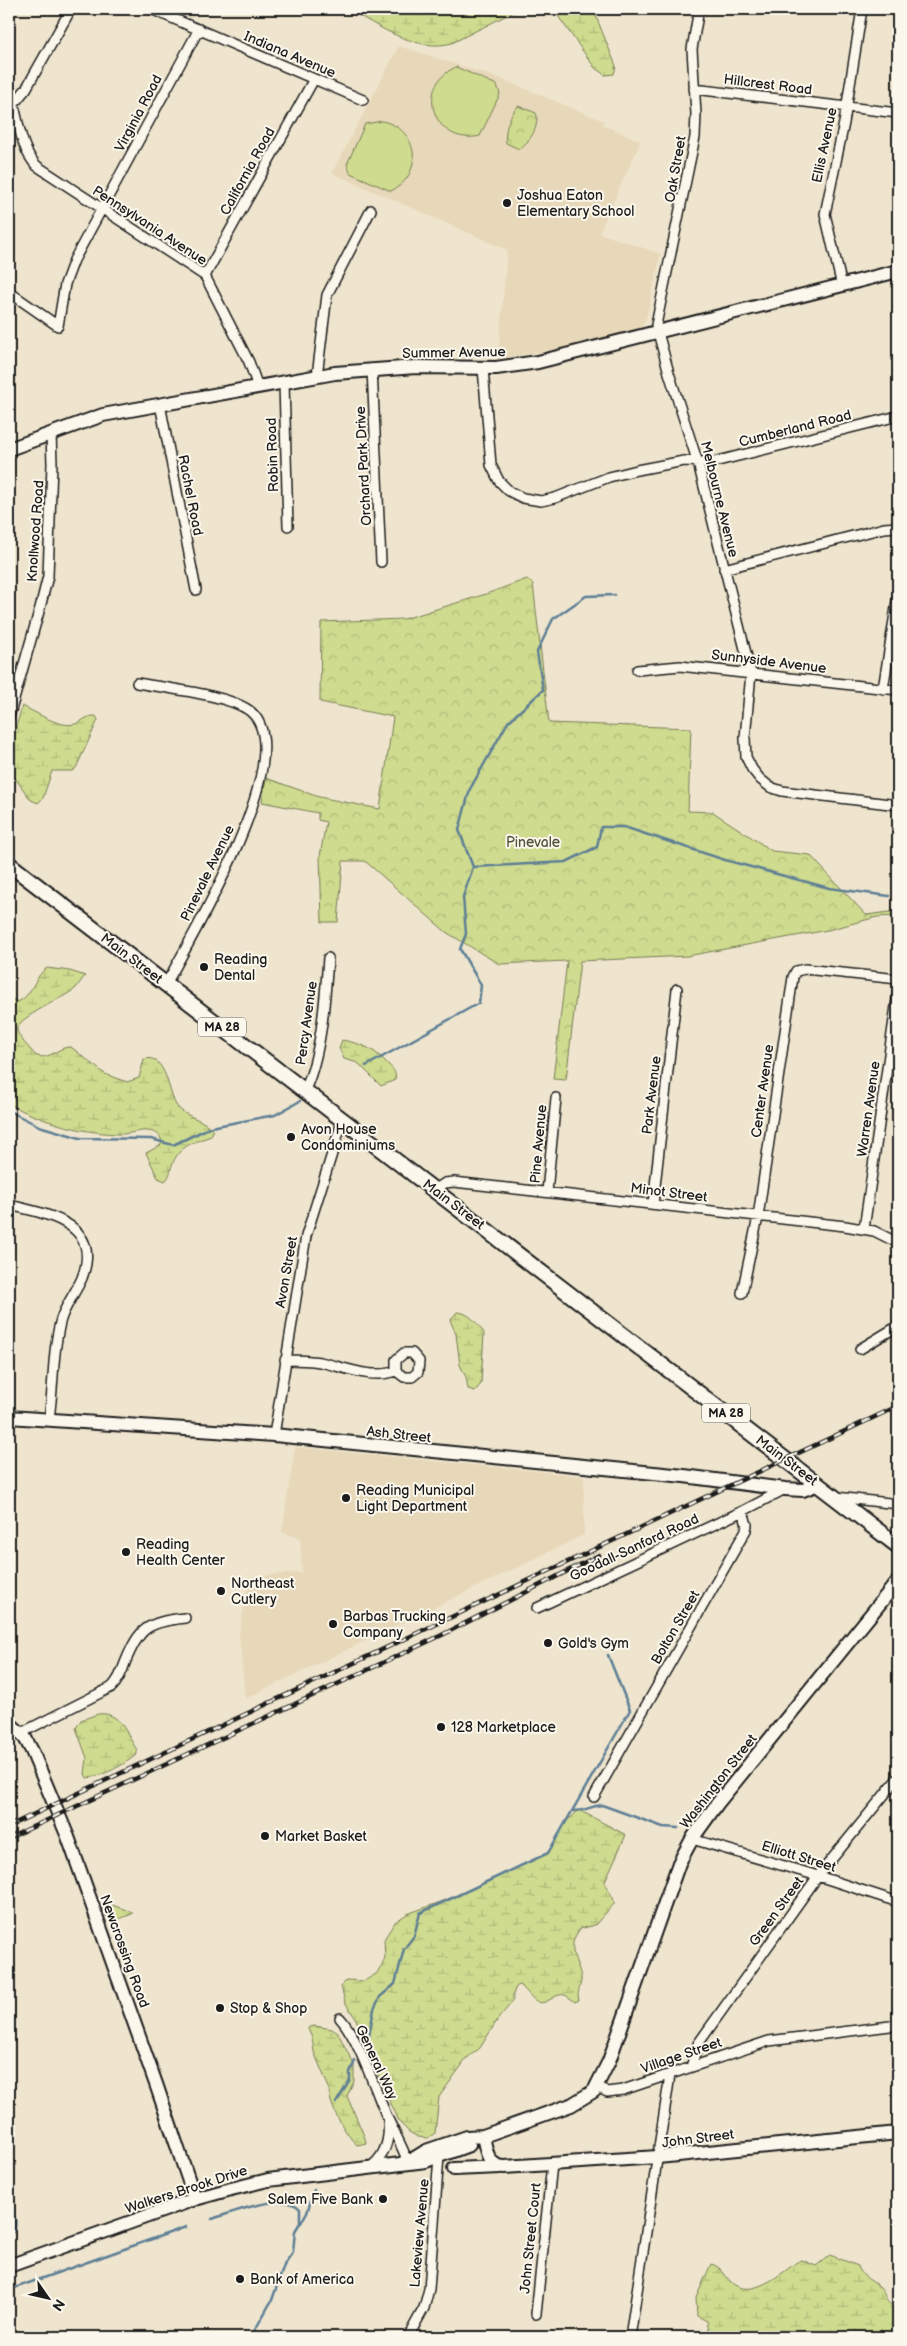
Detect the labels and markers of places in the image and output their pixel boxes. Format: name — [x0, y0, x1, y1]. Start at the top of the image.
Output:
place label: Joshua Eaton Elementary School — [517, 187, 635, 220]
marker: Joshua Eaton Elementary School — [501, 197, 513, 209]
place label: Reading Dental — [214, 951, 267, 984]
marker: Reading Dental — [198, 961, 210, 973]
place label: Avon House Condominiums — [301, 1121, 395, 1154]
marker: Avon House Condominiums — [285, 1131, 297, 1143]
place label: Reading Municipal Light Department — [356, 1482, 474, 1515]
marker: Reading Municipal Light Department — [340, 1492, 352, 1504]
place label: Reading Health Center — [136, 1536, 226, 1569]
marker: Reading Health Center — [120, 1546, 132, 1558]
place label: Northeast Cutlery — [231, 1575, 295, 1608]
marker: Northeast Cutlery — [215, 1585, 227, 1597]
place label: Barbas Trucking Company — [343, 1608, 446, 1641]
marker: Barbas Trucking Company — [327, 1618, 339, 1630]
place label: Gold's Gym — [558, 1635, 629, 1652]
marker: Gold's Gym — [542, 1637, 554, 1649]
place label: 128 Marketplace — [451, 1719, 556, 1736]
marker: 128 Marketplace — [435, 1721, 447, 1733]
place label: Market Basket — [275, 1828, 367, 1845]
marker: Market Basket — [259, 1830, 271, 1842]
place label: Stop & Shop — [230, 2000, 307, 2017]
marker: Stop & Shop — [214, 2002, 226, 2014]
place label: Salem Five Bank — [268, 2191, 373, 2208]
marker: Salem Five Bank — [377, 2193, 389, 2205]
place label: Bank of America — [250, 2271, 354, 2288]
marker: Bank of America — [234, 2273, 246, 2285]

